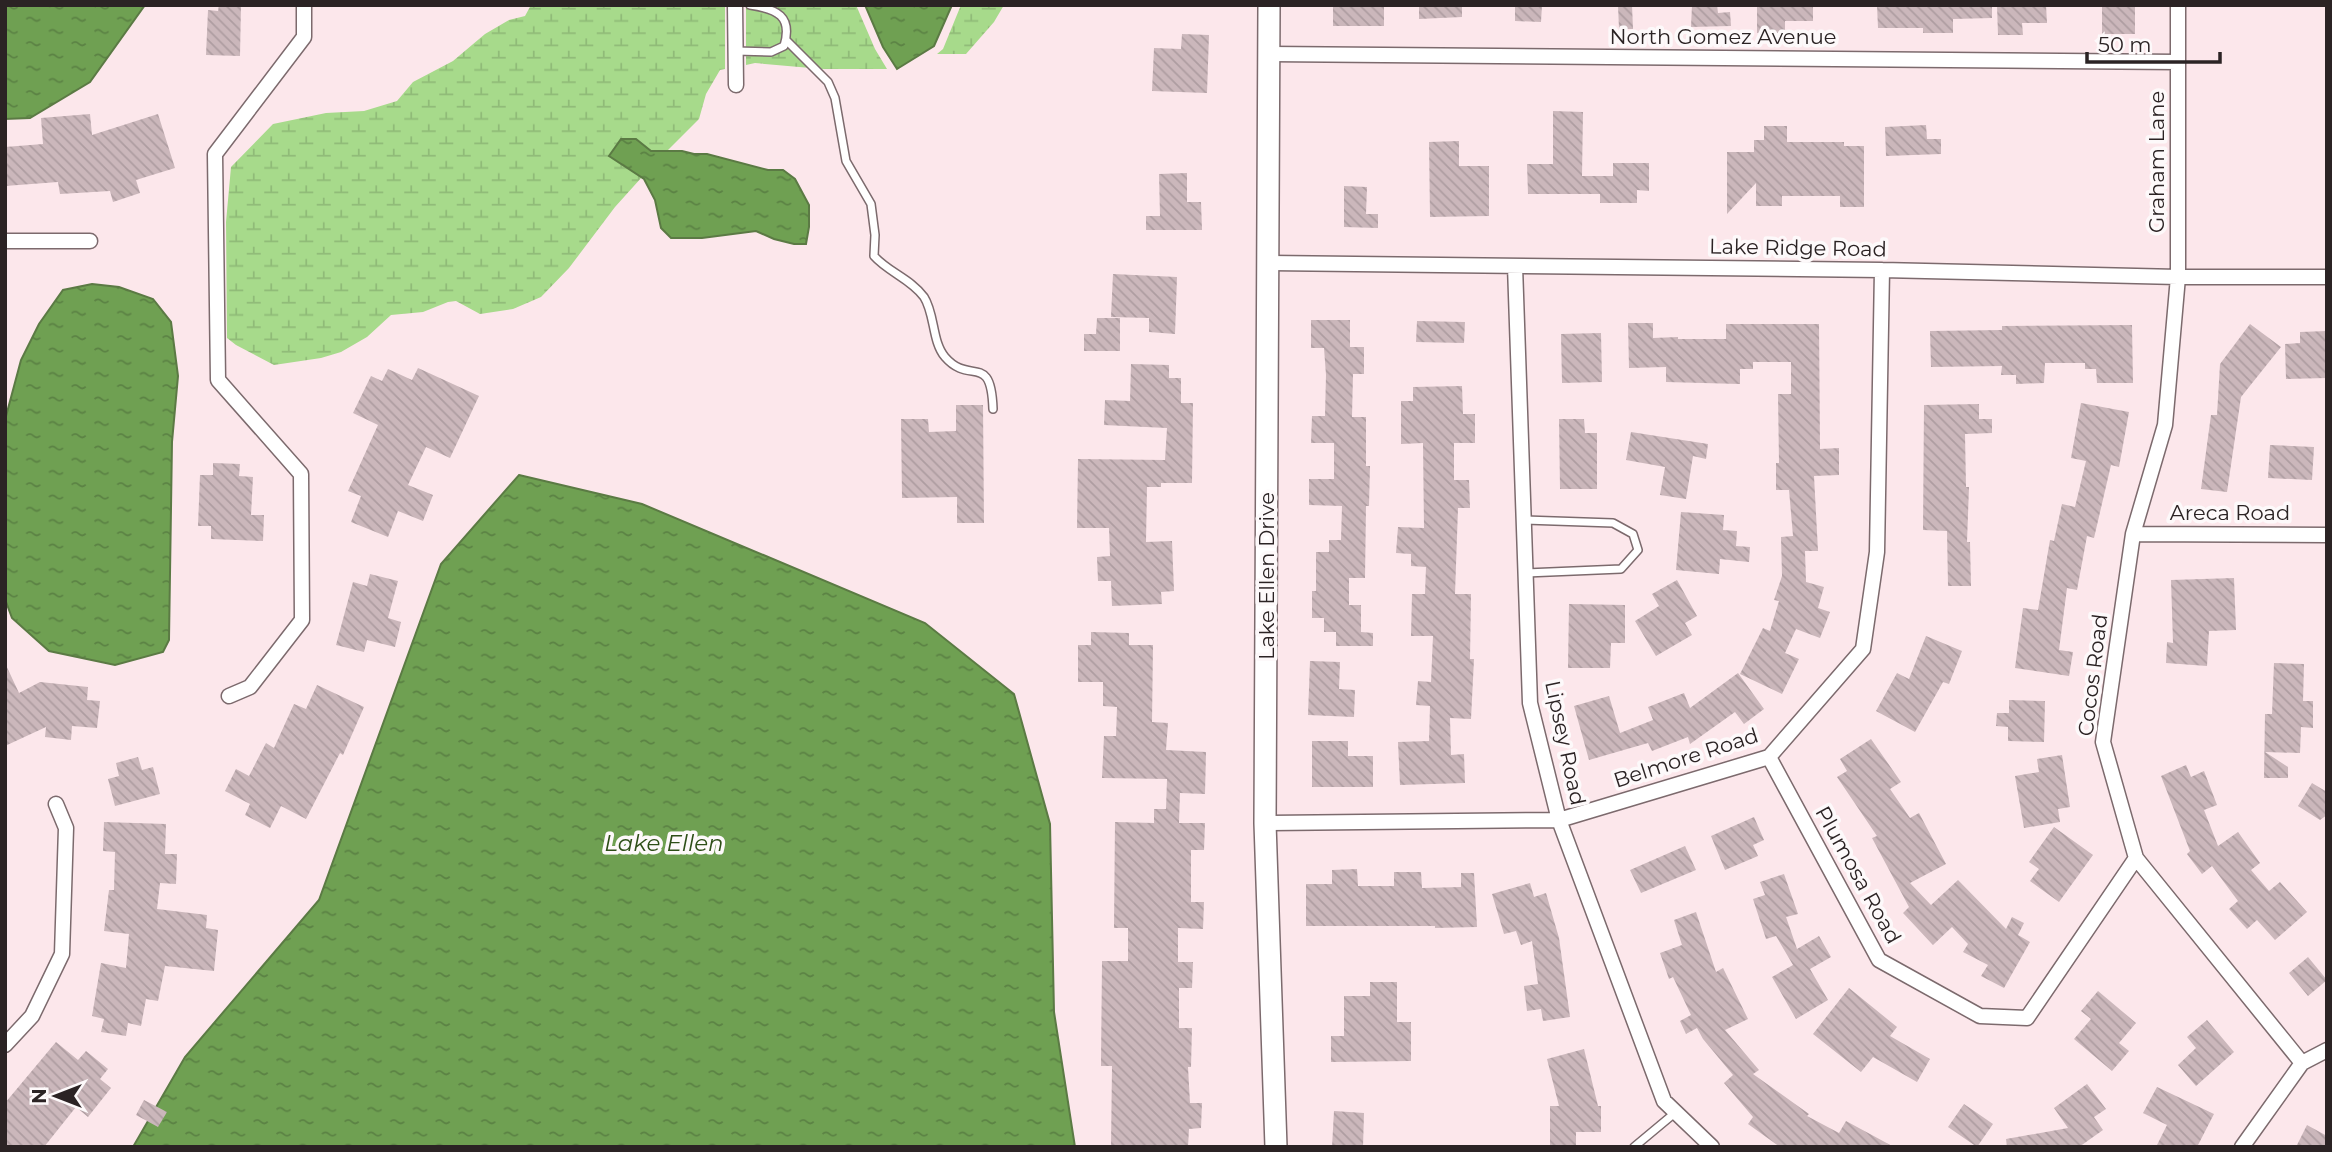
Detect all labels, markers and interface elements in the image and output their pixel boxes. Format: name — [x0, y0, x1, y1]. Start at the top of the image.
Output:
scale bar — [2087, 21, 2220, 65]
street label: North Gomez Avenue — [1610, 24, 1836, 49]
text: 50 m — [2098, 32, 2152, 57]
street label: Graham Lane — [2144, 91, 2169, 233]
street label: Lake Ridge Road — [1709, 233, 1887, 262]
street label: Lake Ellen Drive — [1254, 492, 1279, 660]
street label: Areca Road — [2170, 500, 2290, 525]
street label: Cocos Road — [2073, 612, 2112, 738]
street label: Lipsey Road — [1540, 678, 1591, 808]
street label: Belmore Road — [1610, 722, 1761, 793]
street label: Plumosa Road — [1810, 802, 1907, 948]
water label: Lake Ellen — [604, 829, 724, 857]
north arrow — [21, 1061, 91, 1131]
text: N — [28, 1088, 51, 1104]

